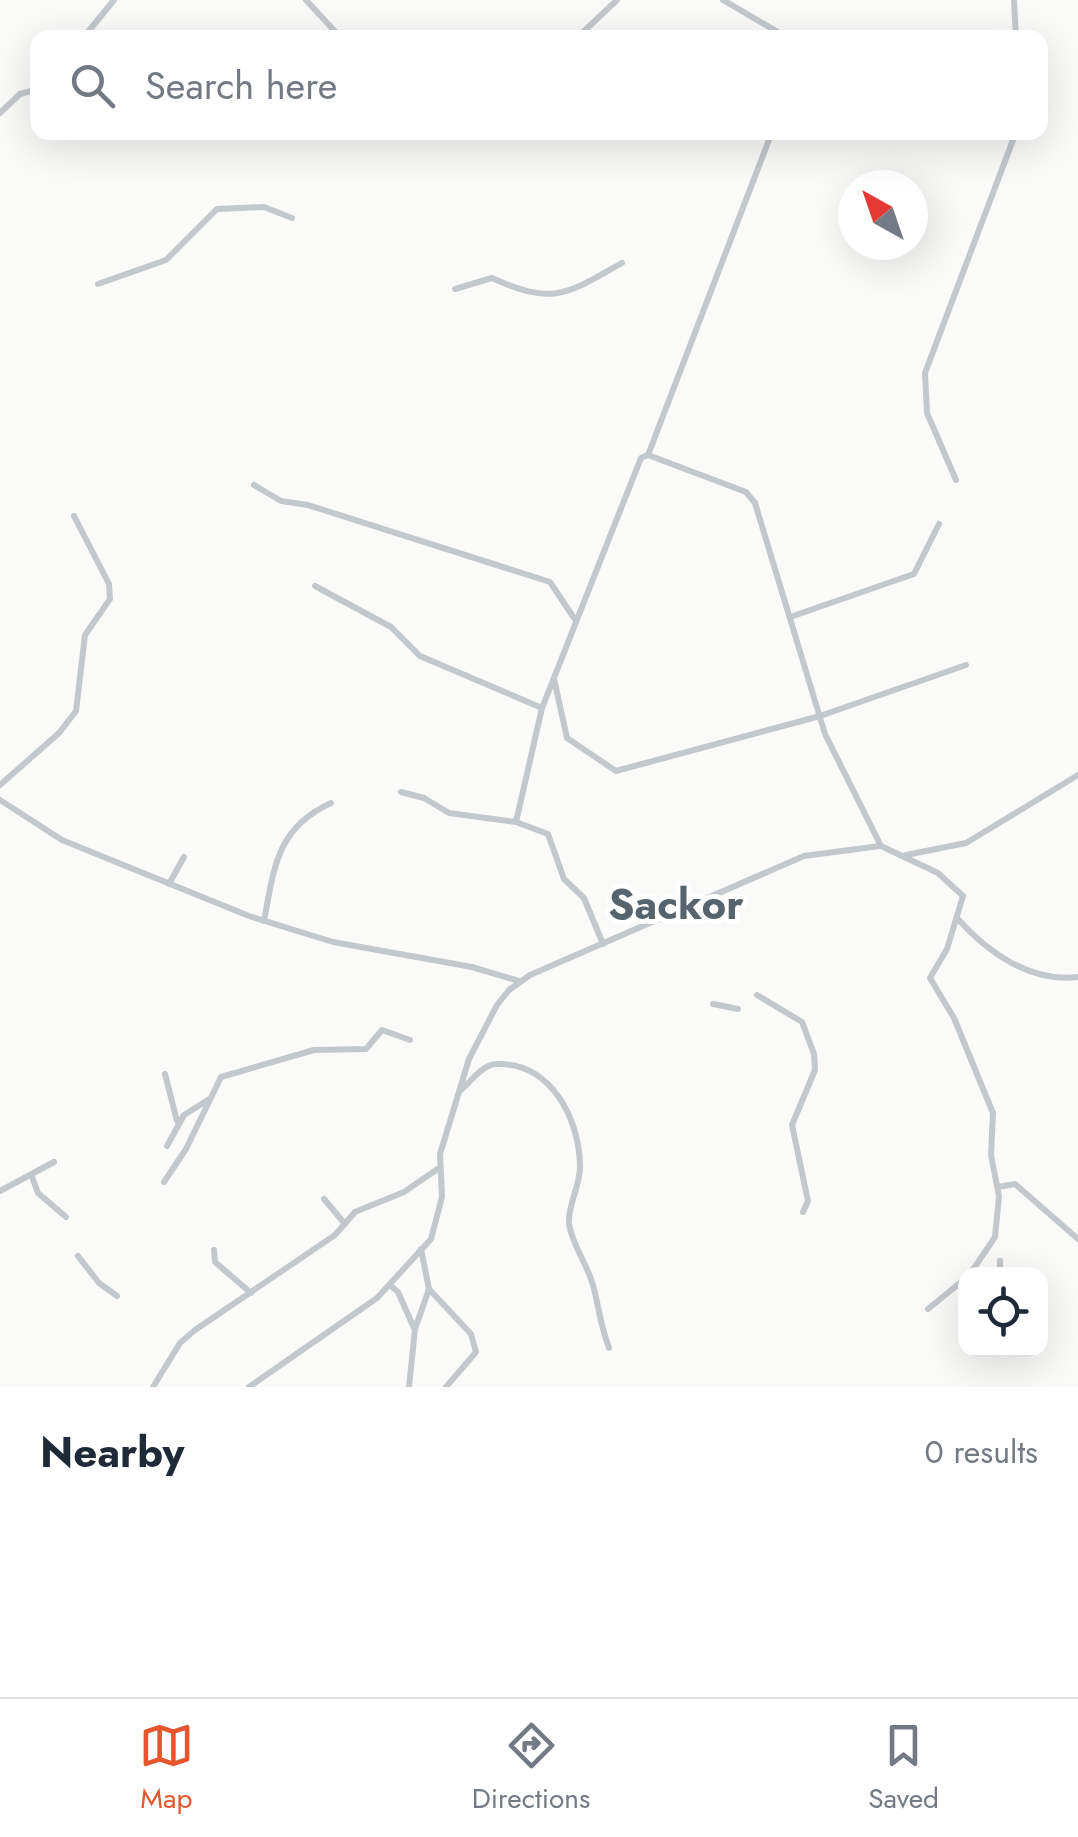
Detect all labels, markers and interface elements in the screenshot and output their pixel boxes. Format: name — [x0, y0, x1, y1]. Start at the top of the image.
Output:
search box — [30, 30, 1048, 140]
icon: search — [65, 58, 120, 113]
text: Search here — [145, 58, 337, 113]
north arrow — [838, 170, 928, 260]
district label: Sackor — [608, 874, 744, 935]
map controls — [958, 1267, 1048, 1357]
button: locate — [958, 1267, 1048, 1357]
text: Nearby — [40, 1422, 184, 1483]
text: 0 results — [925, 1429, 1038, 1475]
tab: Map — [139, 1718, 194, 1819]
tab: Directions — [472, 1718, 590, 1819]
tab: Saved — [868, 1718, 939, 1819]

